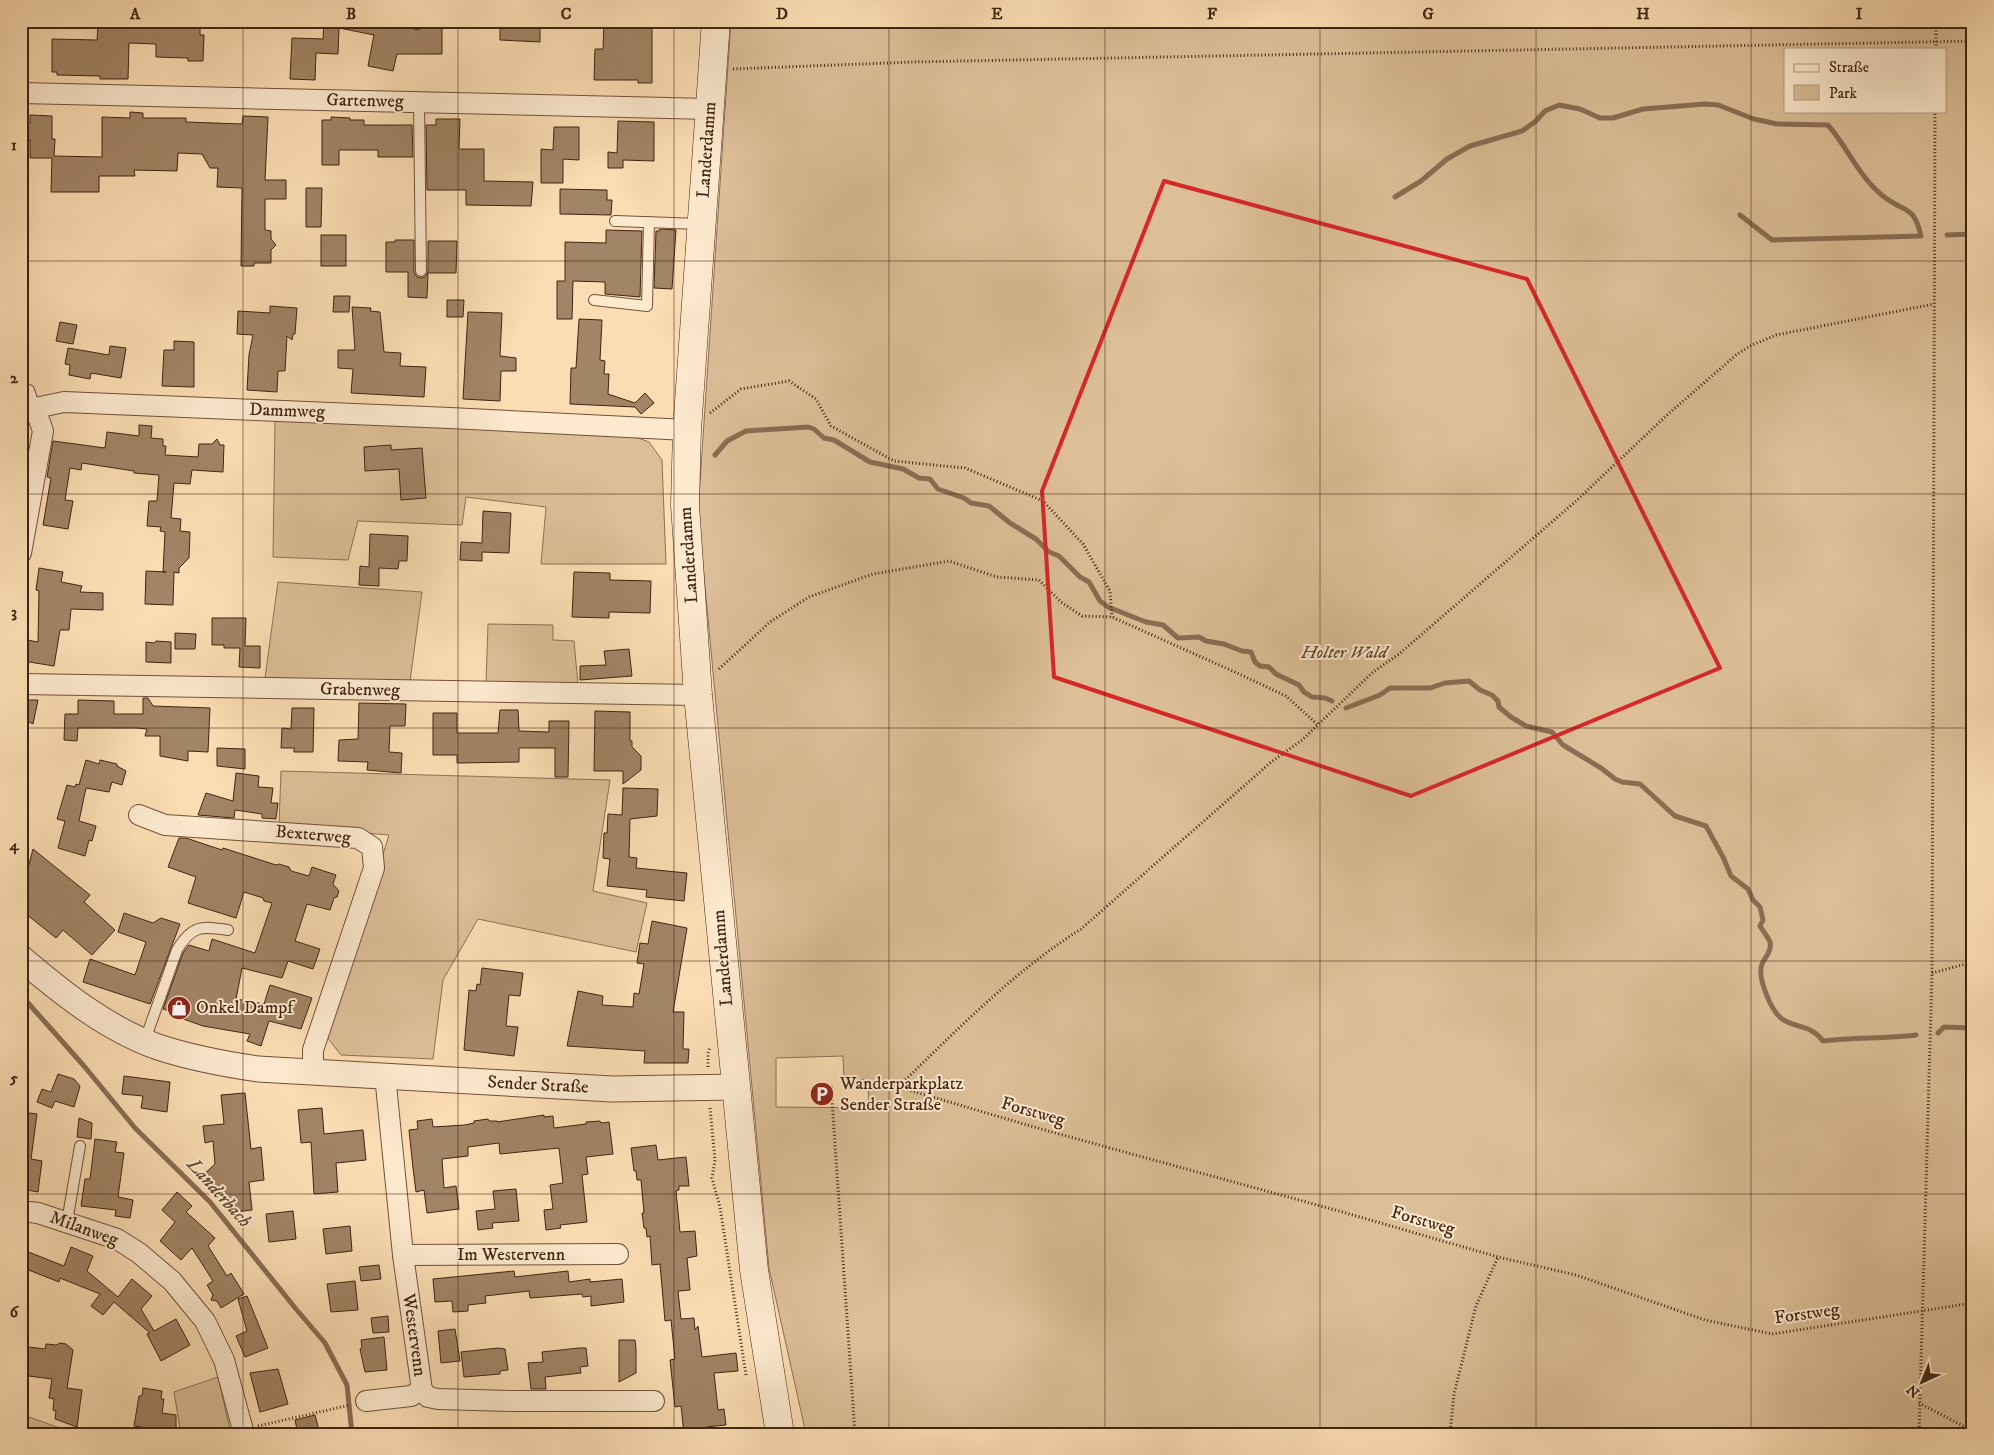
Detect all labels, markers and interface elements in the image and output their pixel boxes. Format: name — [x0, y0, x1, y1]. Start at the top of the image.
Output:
text: A — [129, 4, 141, 24]
text: B — [346, 4, 356, 24]
text: C — [561, 4, 571, 24]
text: D — [776, 4, 788, 24]
text: E — [991, 4, 1003, 24]
text: F — [1207, 4, 1217, 24]
text: G — [1422, 4, 1434, 24]
text: H — [1636, 4, 1650, 24]
text: I — [1856, 4, 1863, 24]
legend — [1784, 48, 1946, 112]
text: Straße — [1829, 58, 1869, 77]
text: Park — [1829, 84, 1858, 103]
street label: Gartenweg — [326, 89, 404, 113]
street label: Landerdamm — [693, 101, 721, 199]
text: 1 — [11, 135, 17, 155]
text: 2 — [10, 368, 19, 388]
street label: Dammweg — [249, 399, 325, 423]
street label: Landerdamm — [675, 506, 703, 604]
text: 3 — [11, 602, 17, 622]
park label: Holter Wald — [1300, 642, 1389, 664]
street label: Grabenweg — [320, 678, 400, 702]
street label: Bexterweg — [274, 821, 352, 849]
text: 4 — [8, 835, 19, 855]
street label: Landerdamm — [708, 909, 738, 1007]
shop icon: Onkel Dampf — [166, 995, 192, 1021]
place label: Onkel Dampf — [196, 997, 296, 1019]
text: 5 — [9, 1068, 18, 1088]
street label: Sender Straße — [487, 1071, 589, 1099]
place label: Wanderparkplatz Sender Straße — [839, 1073, 963, 1116]
parking icon: Wanderparkplatz Sender Straße — [809, 1081, 835, 1107]
street label: Forstweg — [999, 1092, 1068, 1132]
water label: Landerbach — [181, 1153, 256, 1233]
street label: Forstweg — [1389, 1201, 1458, 1241]
street label: Milanweg — [47, 1206, 121, 1252]
street label: Im Westervenn — [457, 1244, 566, 1266]
street label: Westervenn — [397, 1291, 431, 1378]
street label: Forstweg — [1773, 1299, 1841, 1329]
text: 6 — [10, 1302, 20, 1322]
north arrow — [1896, 1358, 1946, 1408]
text: N — [1903, 1380, 1924, 1401]

